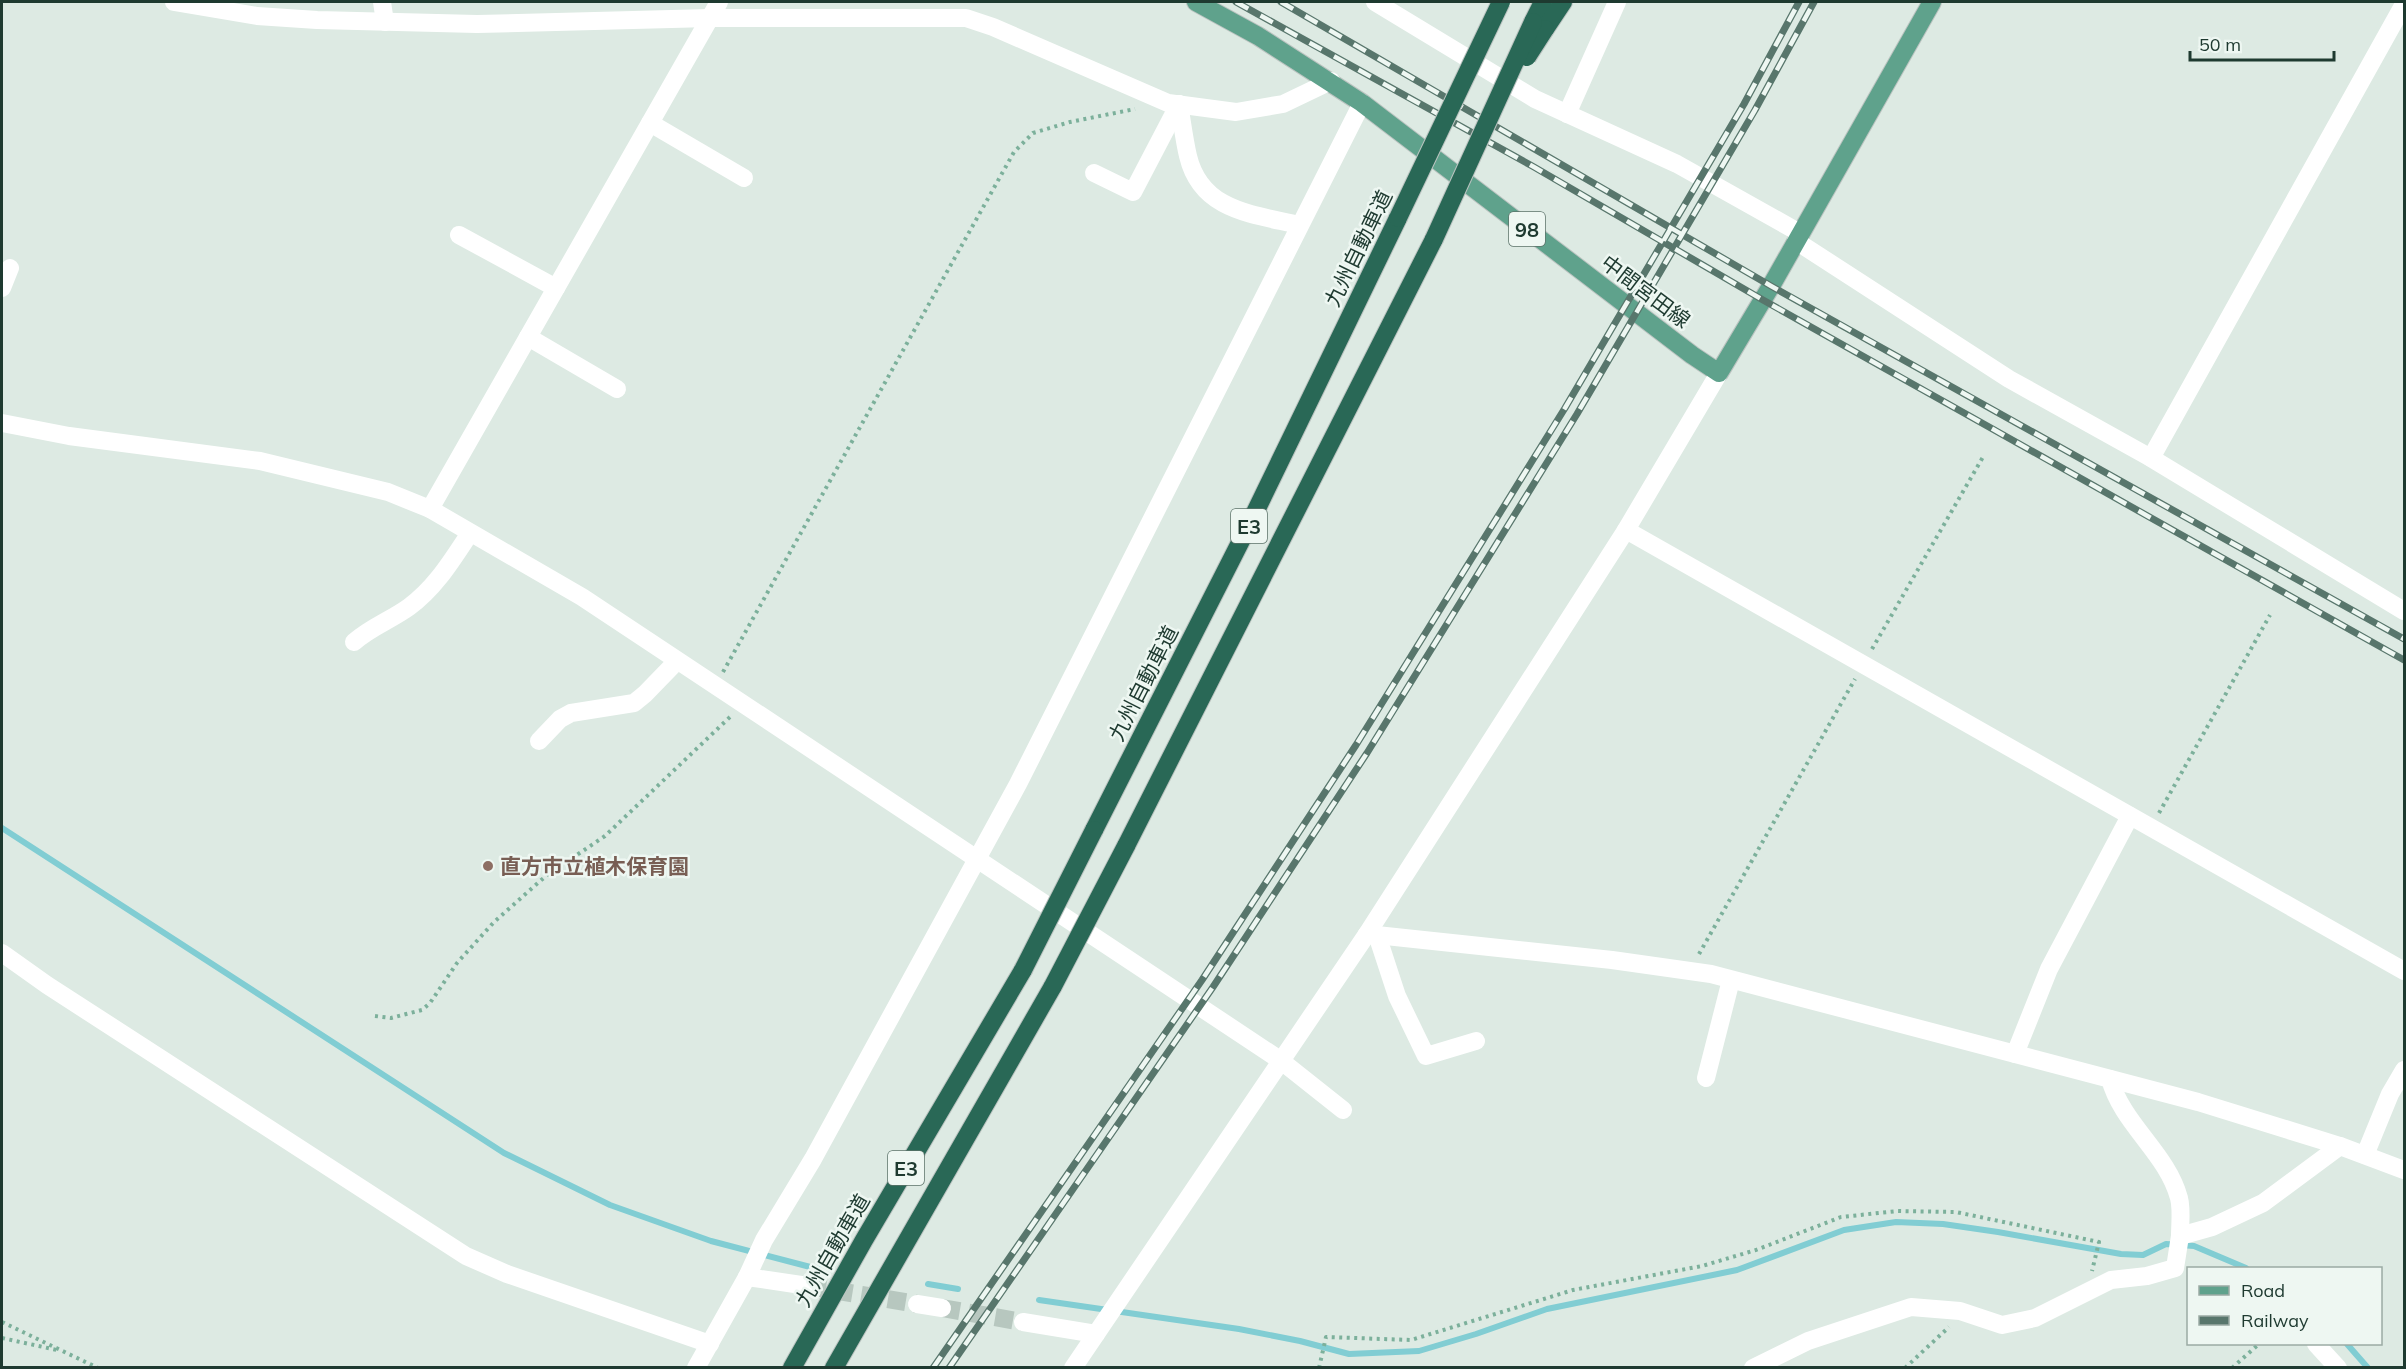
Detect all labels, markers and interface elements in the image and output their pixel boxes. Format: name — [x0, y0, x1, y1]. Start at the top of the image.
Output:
scale bar — [2190, 24, 2334, 62]
text: 50 m — [2199, 33, 2241, 56]
street label: 九州自動車道 — [1319, 186, 1397, 310]
road number: 98 — [1509, 212, 1545, 246]
street label: 中間宮田線 — [1596, 249, 1696, 333]
road number: E3 — [1231, 509, 1267, 543]
street label: 九州自動車道 — [1103, 621, 1183, 745]
place label: 直方市立植木保育園 — [500, 853, 689, 879]
marker: 直方市立植木保育園 — [481, 859, 495, 873]
road number: E3 — [888, 1151, 924, 1185]
street label: 九州自動車道 — [789, 1189, 875, 1311]
legend — [2187, 1267, 2382, 1345]
text: Road — [2241, 1279, 2285, 1302]
text: Railway — [2241, 1309, 2309, 1332]

